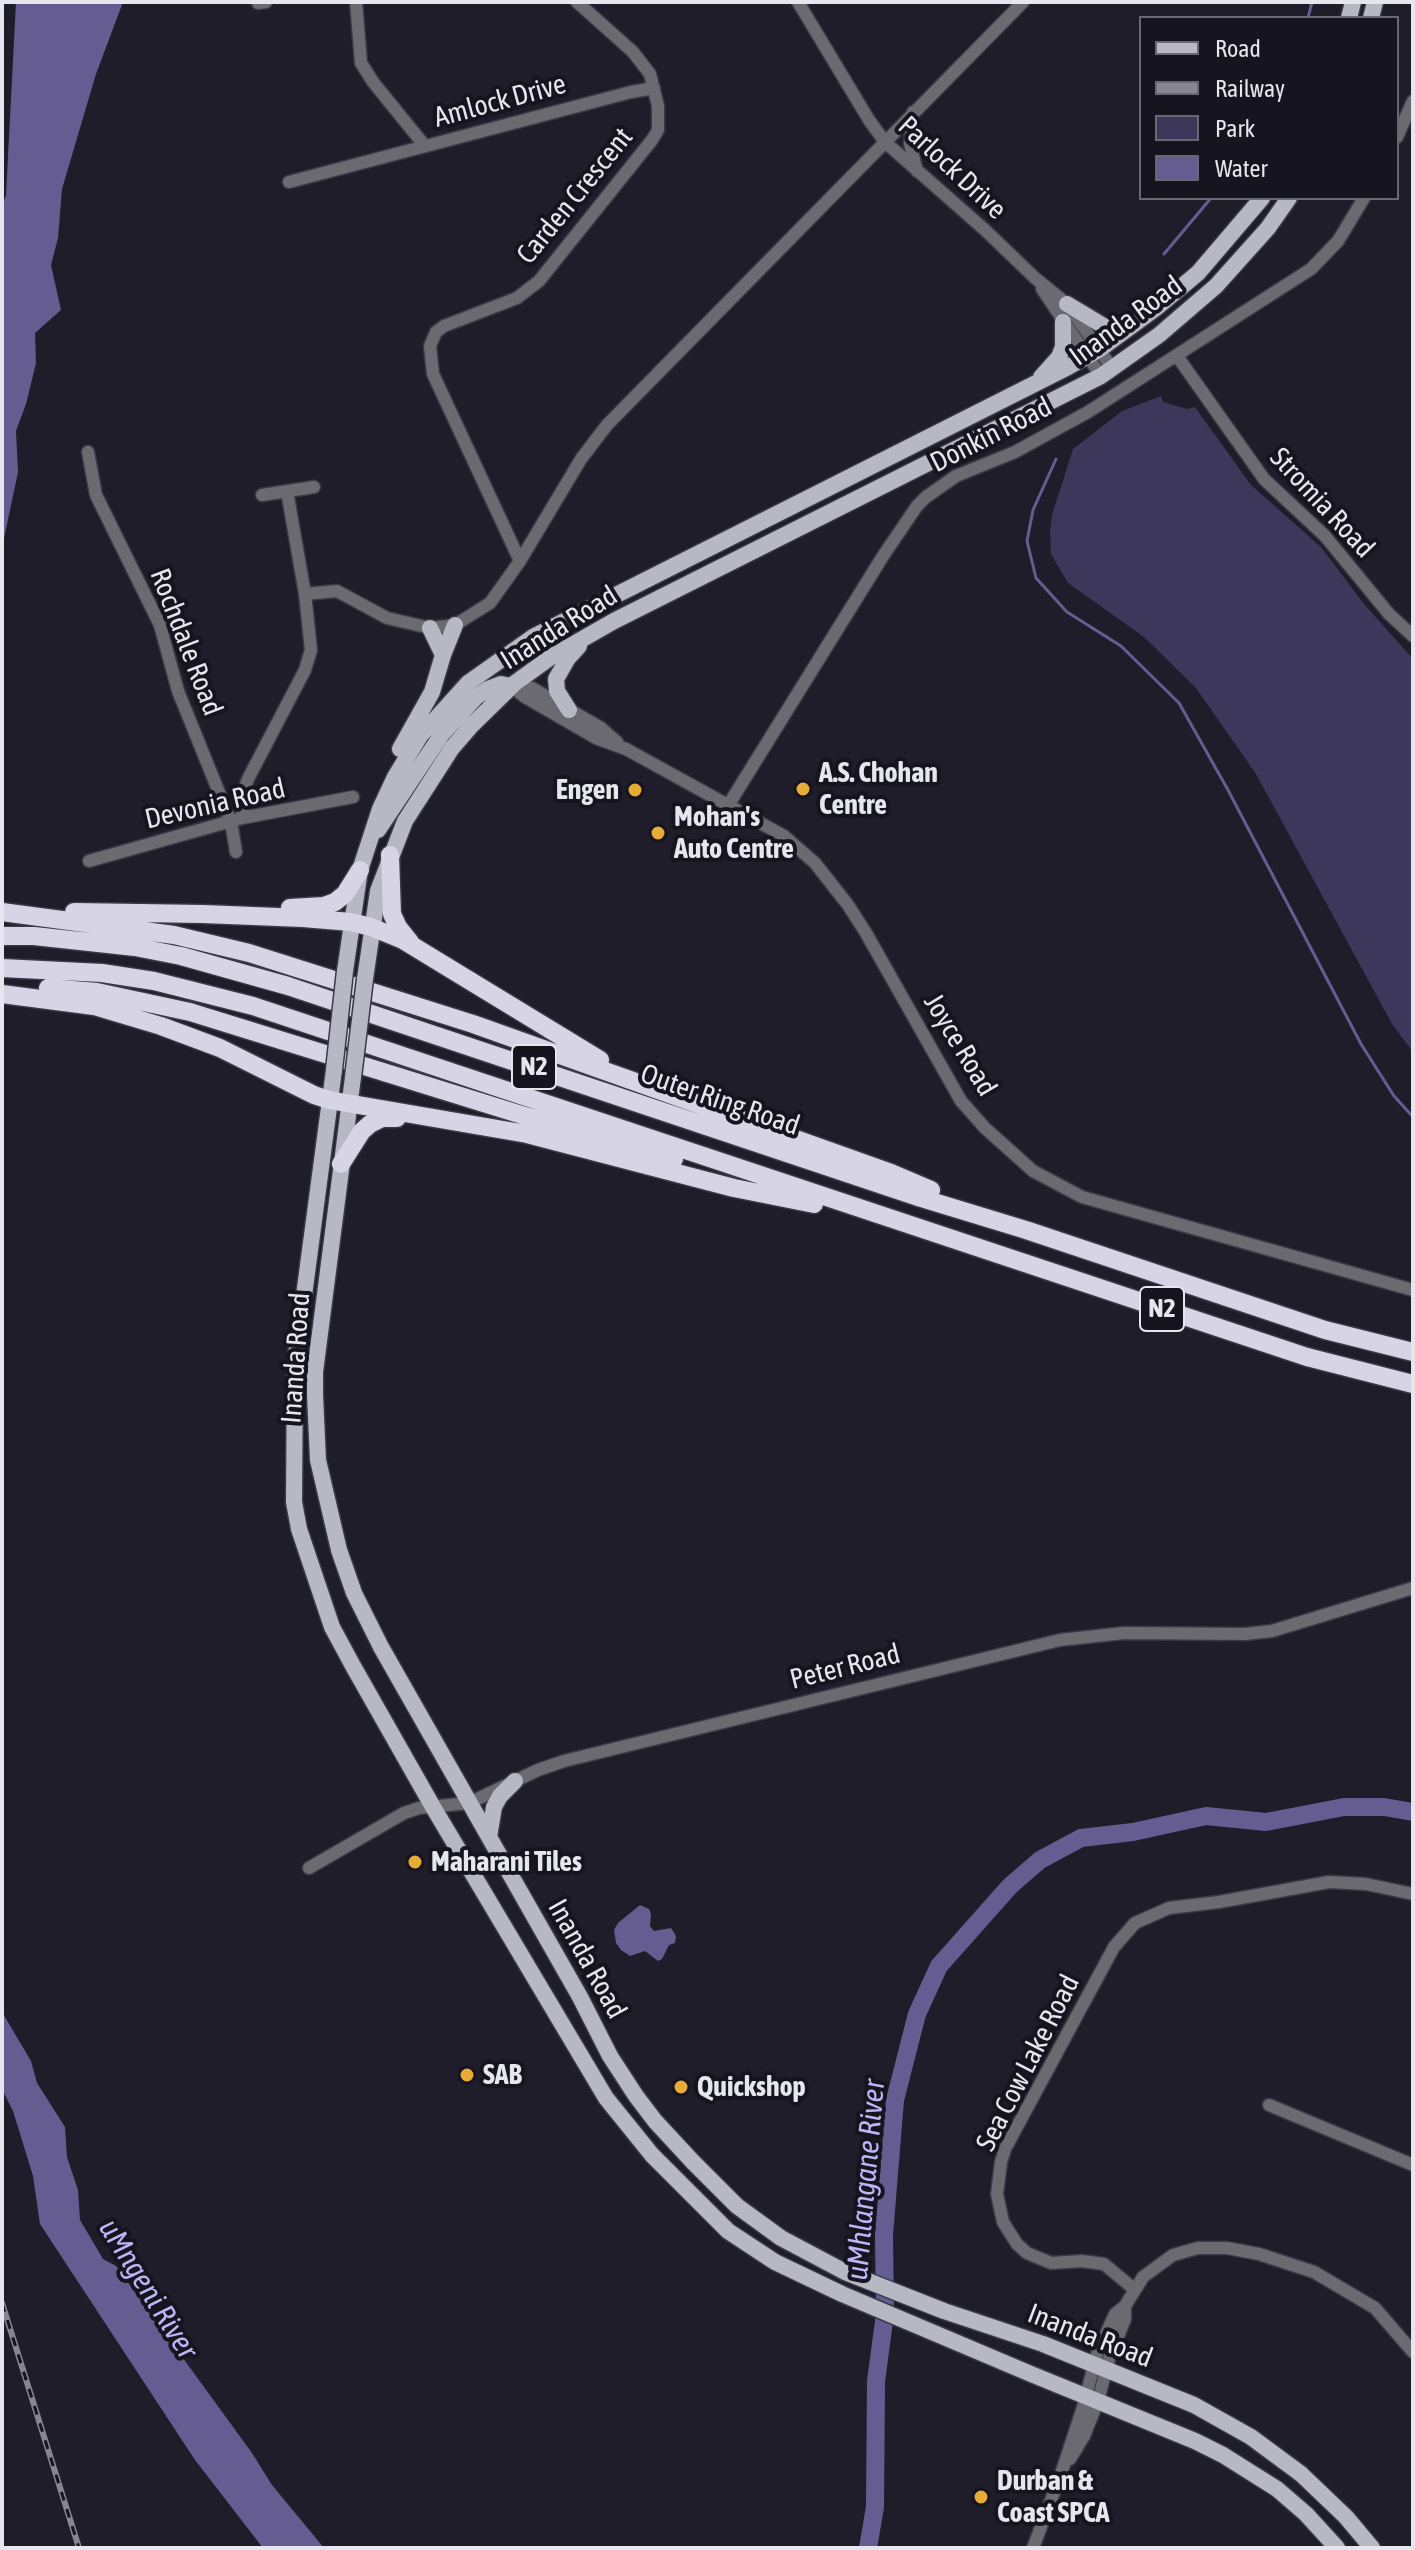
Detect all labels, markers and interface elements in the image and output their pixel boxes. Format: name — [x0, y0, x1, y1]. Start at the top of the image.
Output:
legend — [1139, 16, 1399, 200]
text: Road — [1215, 35, 1261, 62]
street label: Amlock Drive — [430, 67, 570, 135]
text: Railway — [1215, 75, 1285, 102]
street label: Parlock Drive — [891, 109, 1013, 227]
text: Park — [1215, 115, 1255, 142]
street label: Carden Crescent — [510, 121, 640, 271]
text: Water — [1215, 155, 1268, 182]
street label: Inanda Road — [1063, 269, 1189, 373]
street label: Donkin Road — [925, 390, 1057, 480]
street label: Stromia Road — [1263, 441, 1381, 565]
street label: Rochdale Road — [143, 564, 229, 720]
street label: Inanda Road — [495, 579, 623, 677]
place label: A.S. Chohan Centre — [819, 756, 938, 822]
street label: Devonia Road — [142, 772, 288, 836]
place label: Engen — [556, 773, 619, 807]
marker: A.S. Chohan Centre — [794, 780, 812, 798]
marker: Engen — [626, 781, 644, 799]
place label: Mohan's Auto Centre — [674, 800, 794, 866]
marker: Mohan's Auto Centre — [649, 824, 667, 842]
street label: Joyce Road — [916, 988, 1004, 1102]
road number: N2 — [512, 1045, 556, 1089]
street label: Outer Ring Road — [636, 1057, 804, 1143]
road number: N2 — [1140, 1287, 1184, 1331]
street label: Inanda Road — [275, 1292, 317, 1424]
street label: Peter Road — [787, 1637, 903, 1697]
place label: Maharani Tiles — [431, 1845, 582, 1879]
marker: Maharani Tiles — [406, 1853, 424, 1871]
street label: Inanda Road — [541, 1894, 633, 2024]
street label: Sea Cow Lake Road — [969, 1969, 1087, 2157]
place label: SAB — [483, 2058, 522, 2092]
marker: SAB — [458, 2066, 476, 2084]
place label: Quickshop — [697, 2070, 806, 2104]
marker: Quickshop — [672, 2078, 690, 2096]
water label: uMhlangane River — [839, 2078, 893, 2282]
water label: uMngeni River — [91, 2212, 205, 2366]
street label: Inanda Road — [1023, 2297, 1157, 2375]
place label: Durban & Coast SPCA — [997, 2464, 1109, 2530]
marker: Durban & Coast SPCA — [972, 2488, 990, 2506]

